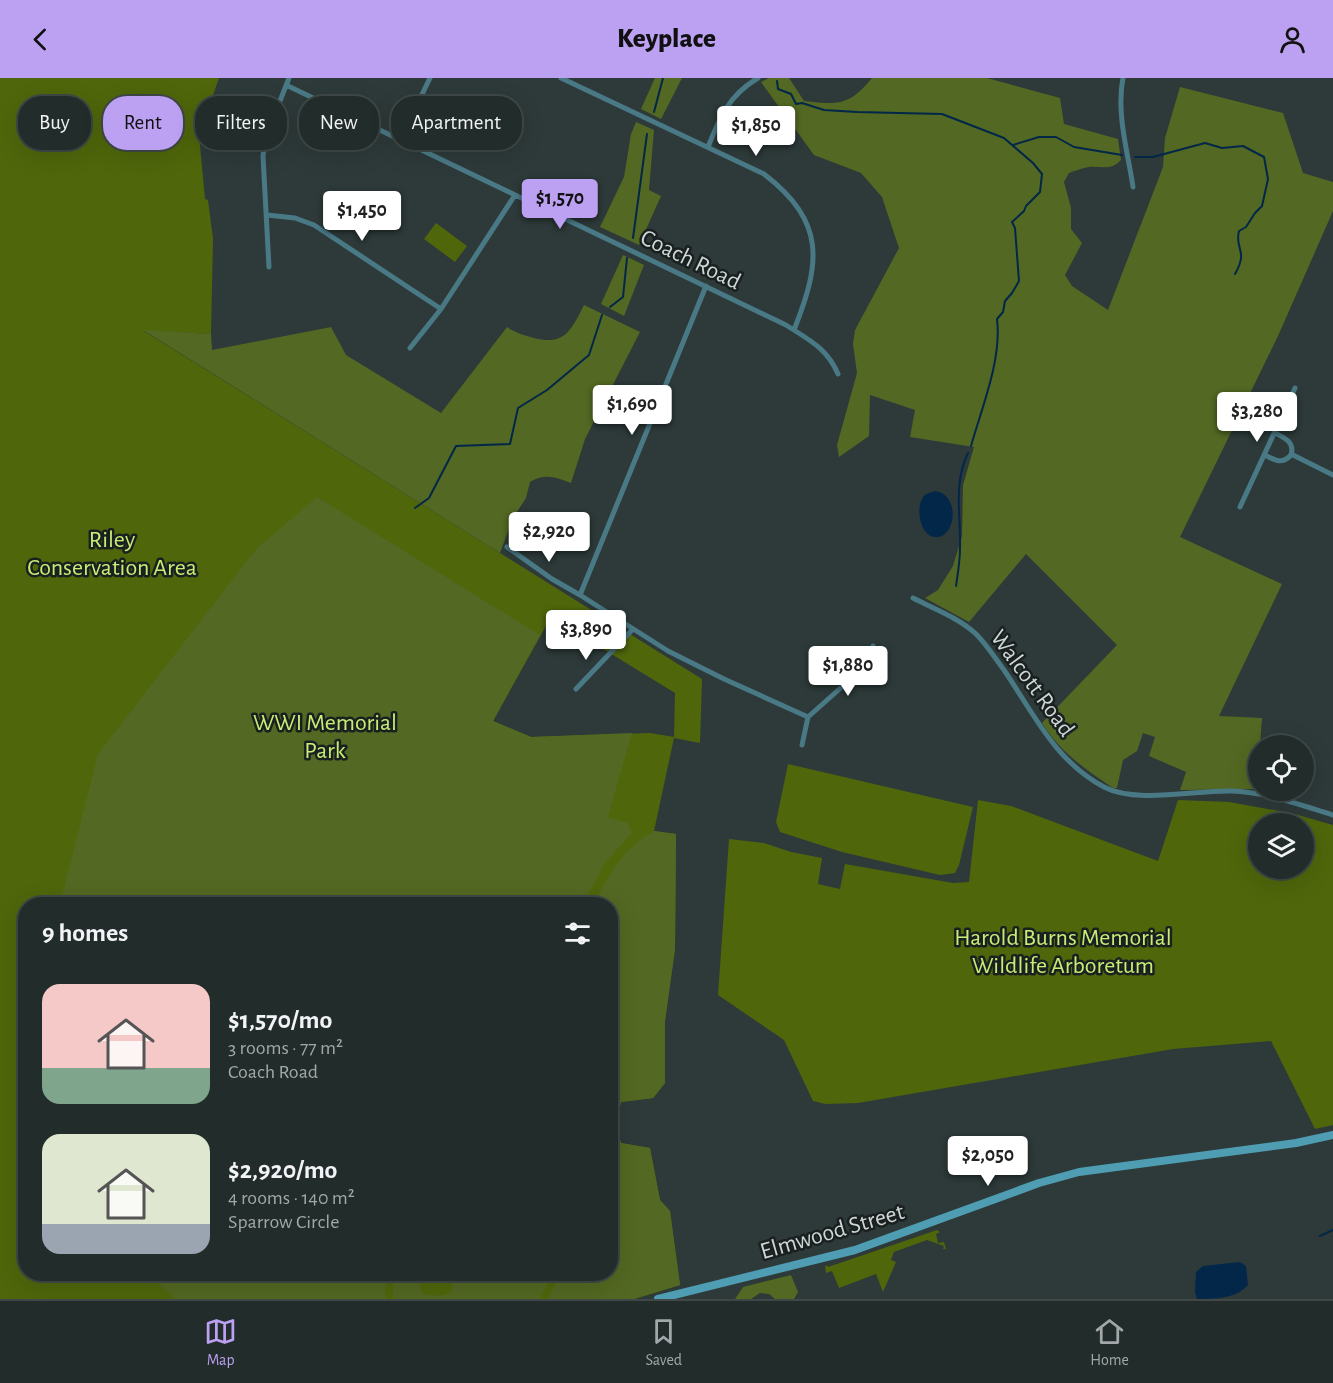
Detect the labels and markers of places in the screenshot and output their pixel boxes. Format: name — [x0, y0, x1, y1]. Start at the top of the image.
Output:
pin: $1,850 — [707, 106, 805, 157]
pin: $1,570 — [511, 179, 609, 230]
pin: $1,450 — [313, 191, 411, 242]
pin: $1,690 — [583, 385, 681, 436]
pin: $3,280 — [1208, 392, 1306, 443]
pin: $2,920 — [500, 512, 598, 563]
pin: $3,890 — [537, 610, 635, 661]
pin: $1,880 — [799, 646, 897, 697]
pin: $2,050 — [939, 1136, 1037, 1187]

